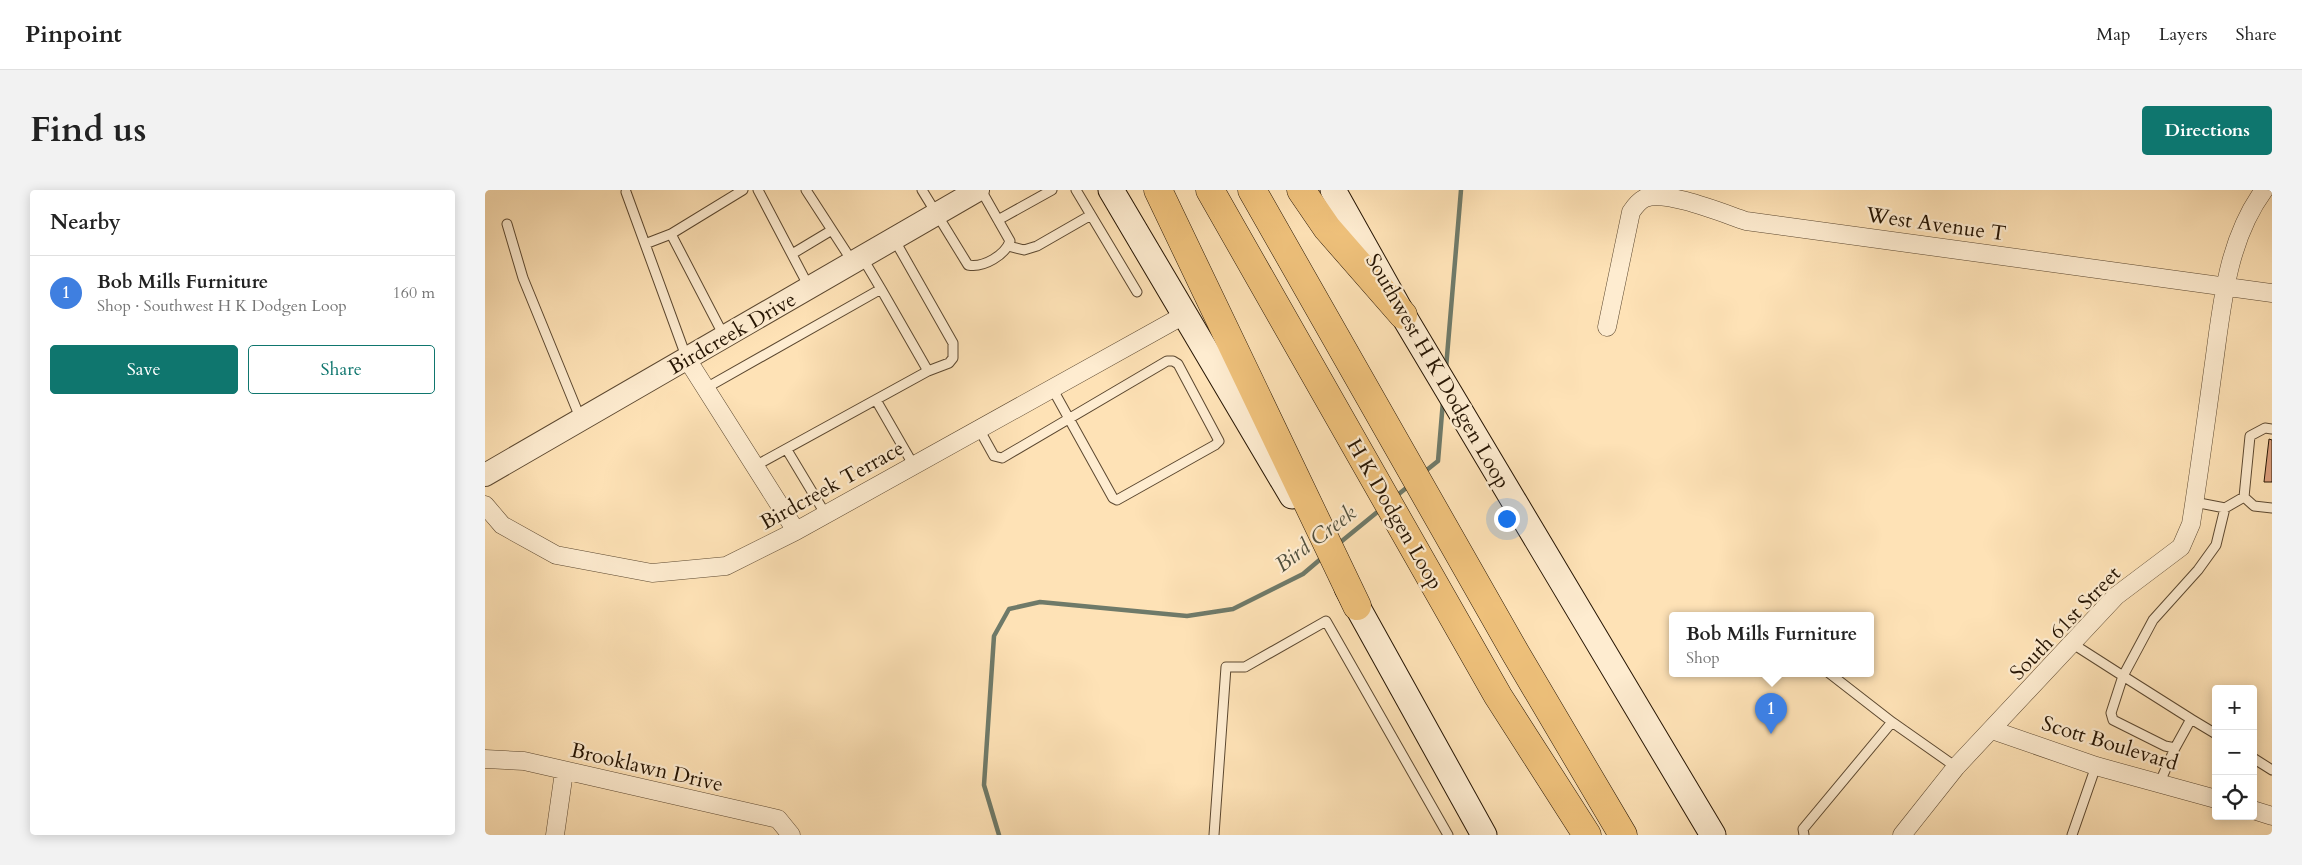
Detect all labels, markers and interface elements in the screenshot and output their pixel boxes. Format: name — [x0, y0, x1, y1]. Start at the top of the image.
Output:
text: Pinpoint — [25, 18, 122, 51]
text: Map — [2096, 22, 2131, 47]
text: Layers — [2159, 22, 2208, 47]
text: Share — [2236, 22, 2277, 47]
text: Find us — [30, 106, 146, 154]
button: Directions — [2142, 106, 2272, 155]
street label: West Avenue T — [1863, 200, 2008, 249]
text: Nearby — [50, 208, 121, 237]
street label: Southwest H K Dodgen Loop — [1358, 248, 1517, 494]
text: Bob Mills Furniture — [97, 269, 268, 295]
text: 1 — [62, 282, 70, 304]
text: 160 m — [393, 282, 435, 304]
street label: Birdcreek Drive — [663, 285, 801, 382]
text: Shop · Southwest H K Dodgen Loop — [97, 295, 347, 317]
button: Save — [50, 345, 238, 394]
button: Share — [248, 345, 435, 394]
street label: Birdcreek Terrace — [755, 434, 910, 537]
street label: H K Dodgen Loop — [1340, 434, 1450, 595]
water label: Bird Creek — [1269, 498, 1363, 579]
your location — [1494, 506, 1520, 532]
street label: South 61st Street — [2003, 560, 2128, 687]
popup — [1669, 612, 1874, 677]
text: Bob Mills Furniture — [1686, 621, 1857, 647]
text: Shop — [1686, 647, 1720, 669]
map controls — [2212, 685, 2257, 820]
button: + — [2212, 685, 2257, 730]
pin: 1 — [1755, 693, 1787, 734]
street label: Scott Boulevard — [2038, 709, 2181, 778]
button: − — [2212, 730, 2257, 775]
street label: Brooklawn Drive — [568, 736, 726, 799]
button: locate — [2212, 775, 2257, 820]

